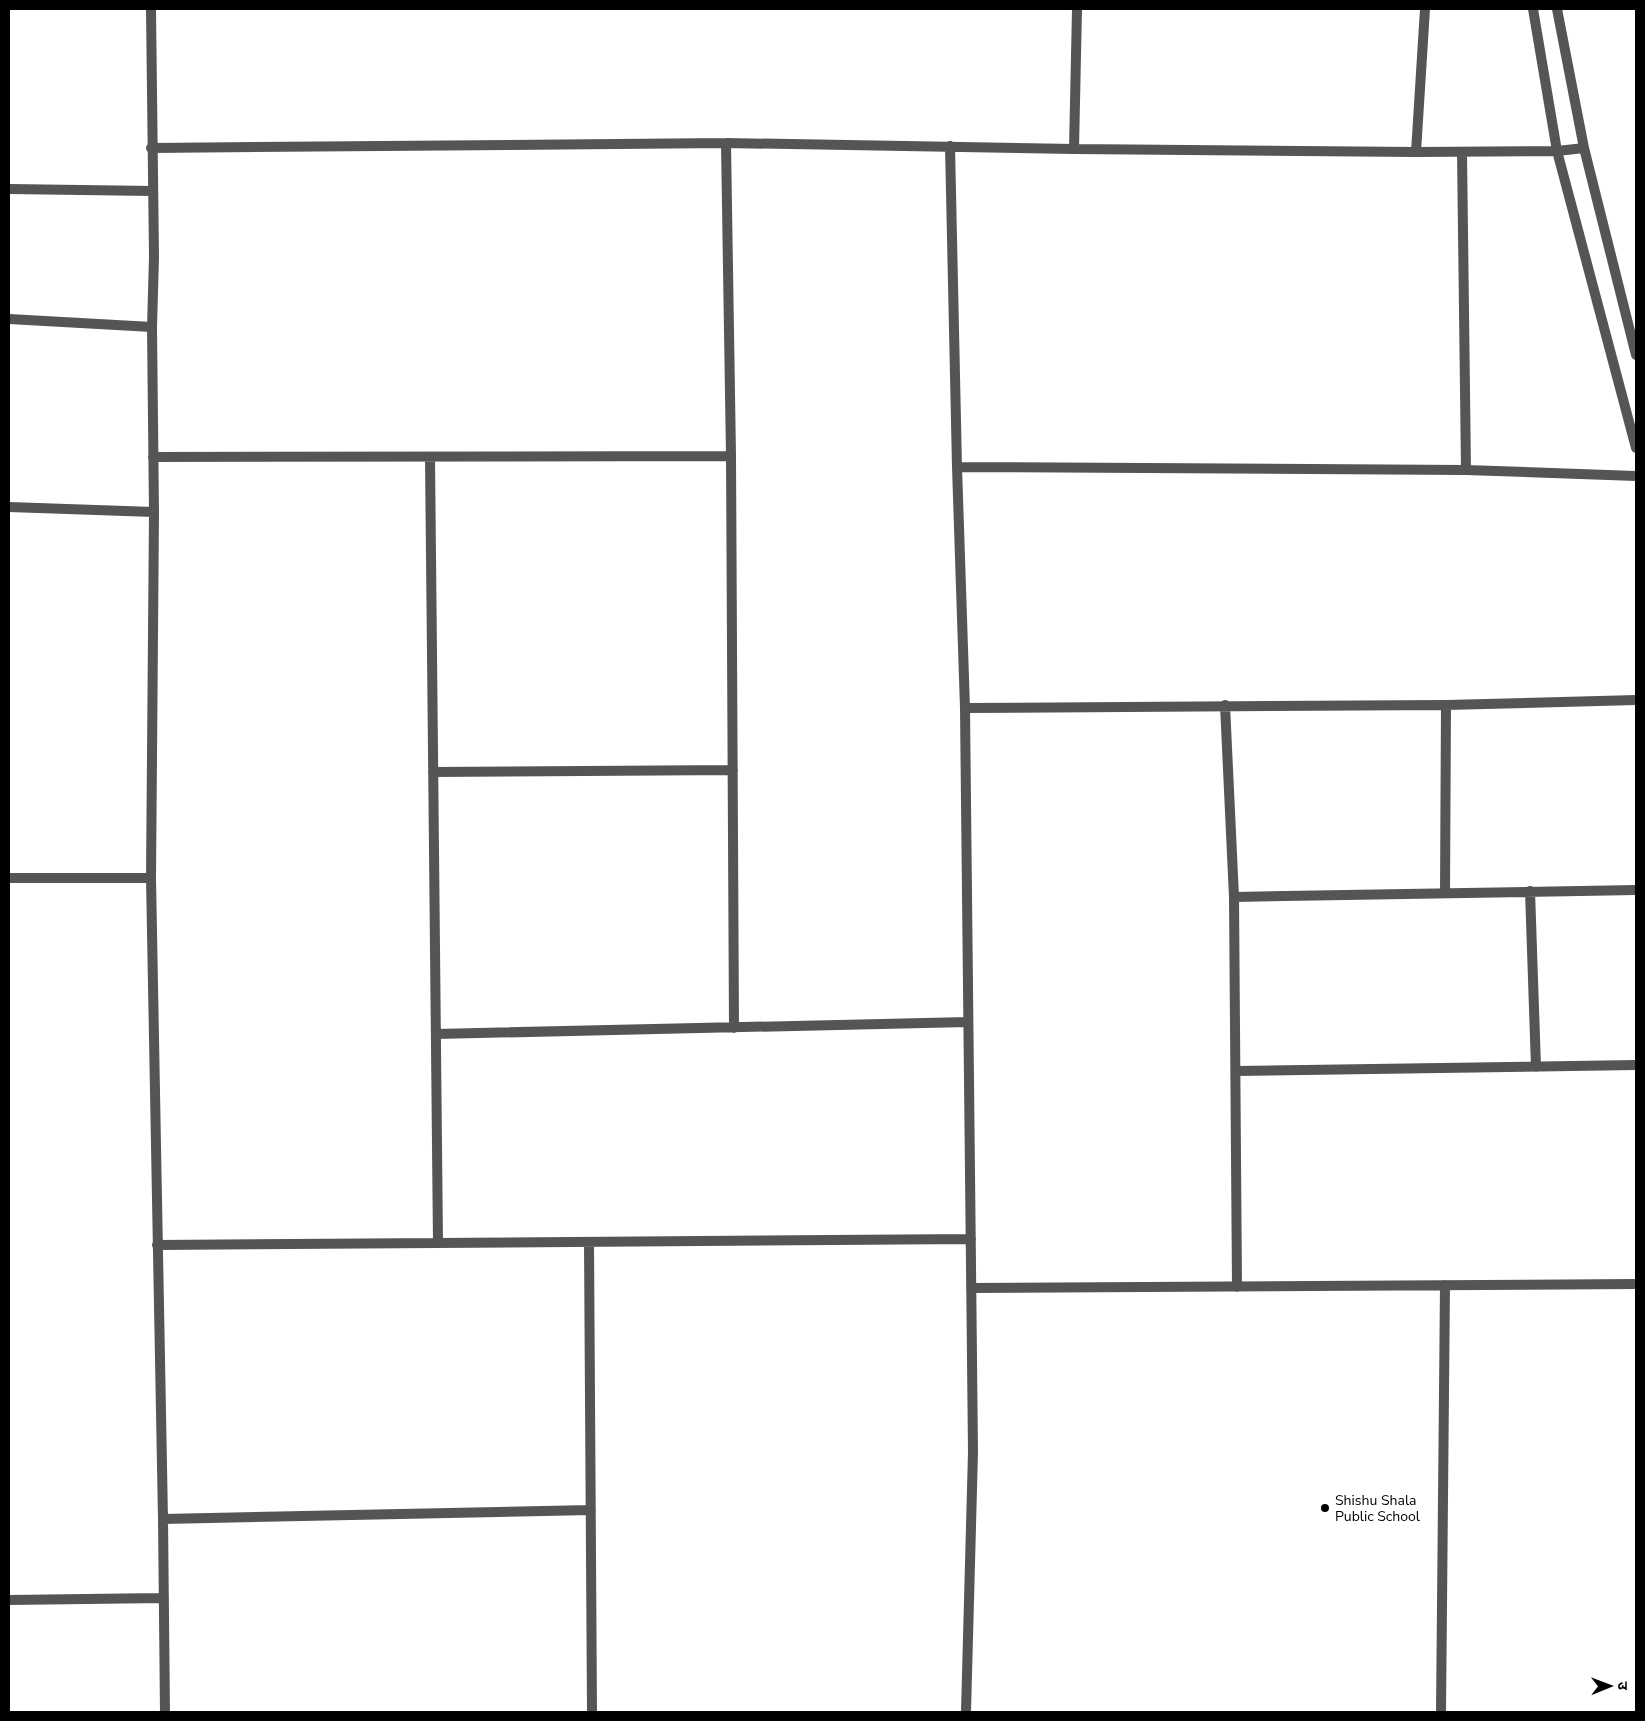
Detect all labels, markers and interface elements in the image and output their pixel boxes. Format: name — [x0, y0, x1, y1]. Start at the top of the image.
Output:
place label: Shishu Shala Public School — [1335, 1491, 1421, 1526]
marker: Shishu Shala Public School — [1319, 1502, 1331, 1514]
north arrow — [1585, 1661, 1635, 1711]
text: उ — [1613, 1682, 1632, 1691]

